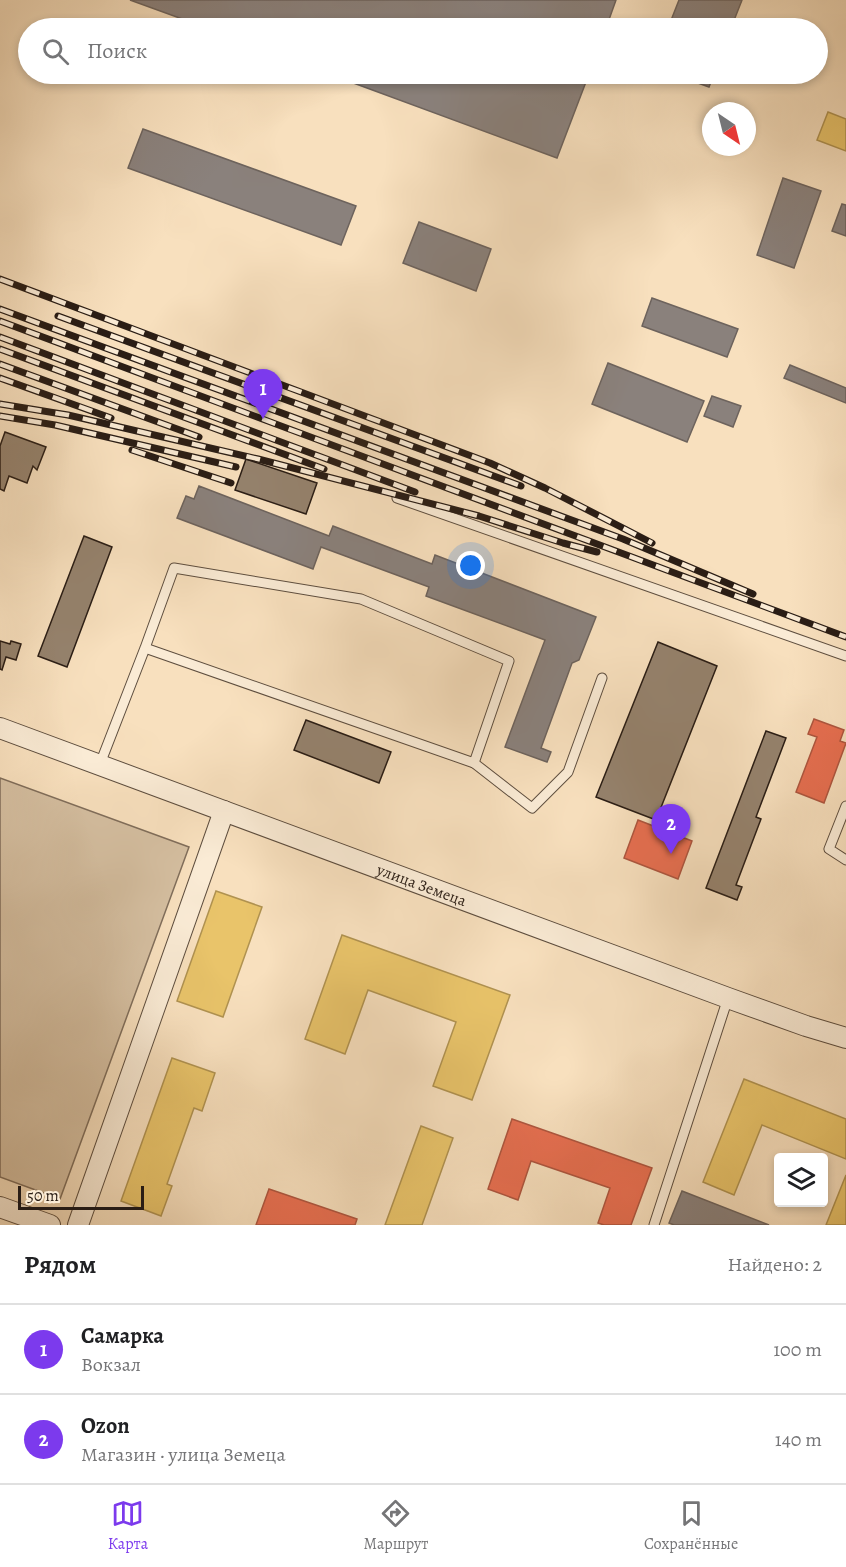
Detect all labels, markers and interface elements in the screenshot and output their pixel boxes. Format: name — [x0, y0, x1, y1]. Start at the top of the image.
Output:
search box — [18, 18, 828, 84]
icon: search — [39, 35, 72, 68]
text: Поиск — [87, 36, 147, 66]
north arrow — [702, 102, 756, 156]
pin: 1 — [244, 370, 282, 419]
your location — [456, 551, 485, 580]
pin: 2 — [652, 804, 690, 854]
street label: улица Земеца — [373, 858, 470, 912]
map controls — [774, 1153, 828, 1207]
button: layers — [774, 1153, 828, 1207]
scale bar — [18, 1183, 144, 1210]
text: 50 m — [27, 1185, 59, 1207]
text: Рядом — [24, 1247, 96, 1282]
text: Найдено: 2 — [727, 1251, 822, 1278]
text: Самарка — [81, 1321, 164, 1351]
text: 1 — [40, 1336, 47, 1363]
text: 100 m — [773, 1336, 822, 1363]
text: Вокзал — [81, 1351, 141, 1378]
text: Ozon — [81, 1411, 130, 1441]
text: 2 — [39, 1426, 48, 1453]
text: 140 m — [775, 1426, 822, 1453]
text: Магазин · улица Земеца — [81, 1441, 286, 1468]
tab: Карта — [108, 1497, 148, 1555]
tab: Маршрут — [364, 1497, 428, 1555]
tab: Сохранённые — [644, 1497, 738, 1555]

